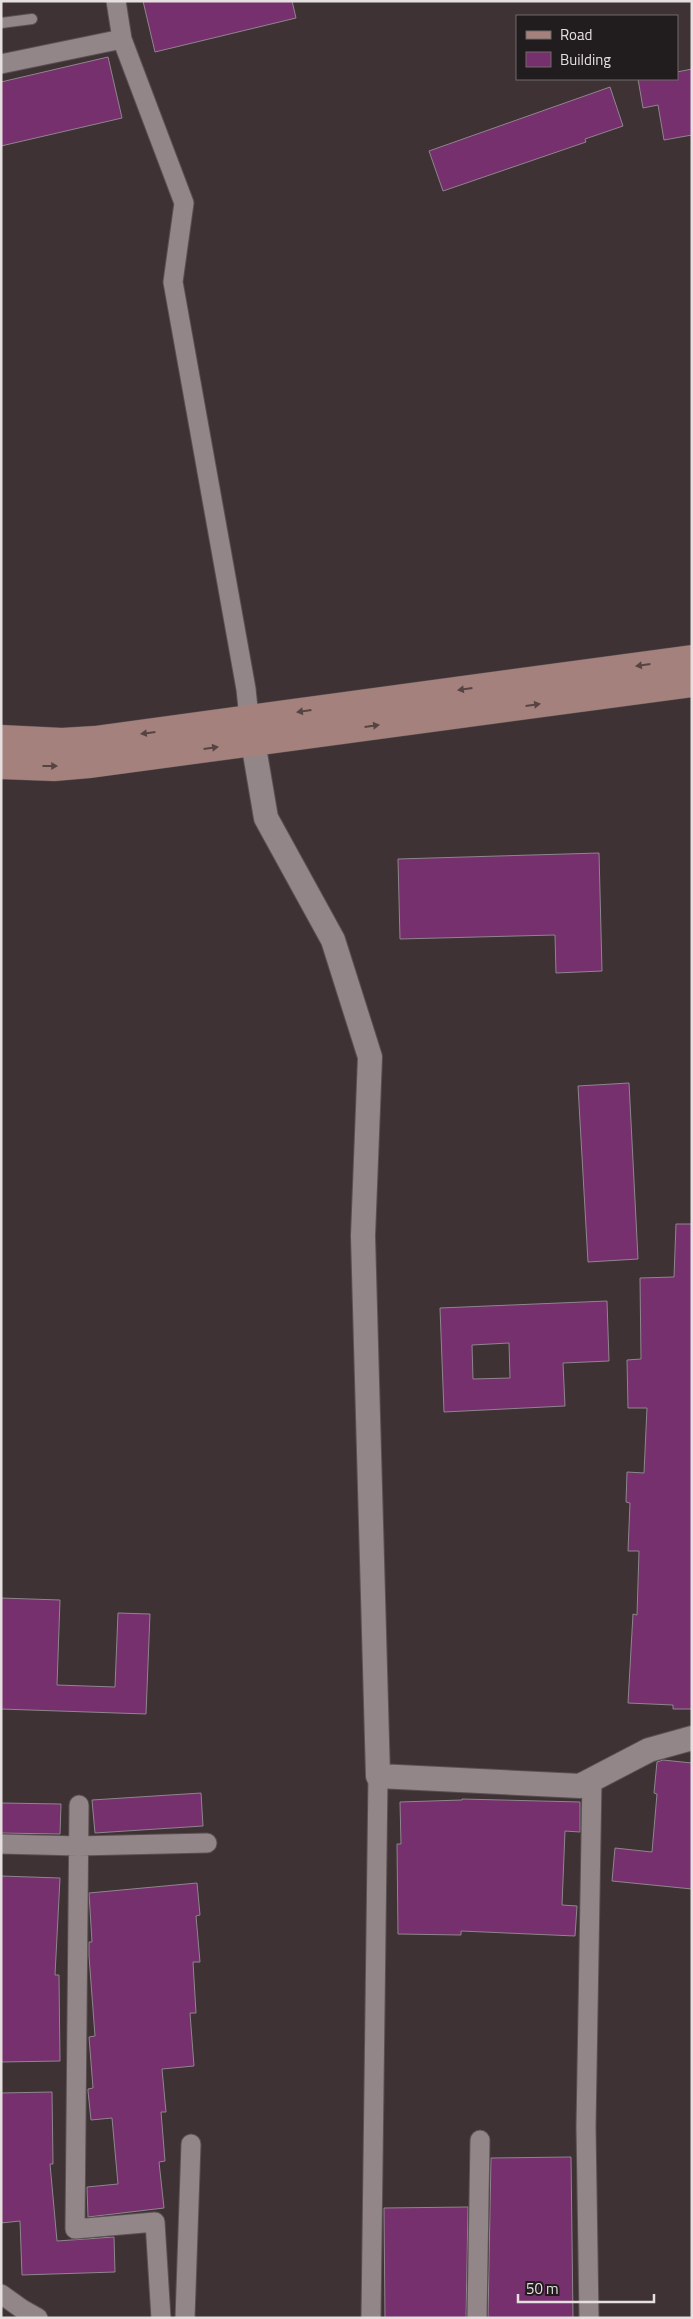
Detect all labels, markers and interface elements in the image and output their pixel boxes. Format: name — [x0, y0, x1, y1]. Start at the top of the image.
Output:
legend — [516, 15, 678, 80]
text: Road — [560, 23, 592, 46]
text: Building — [560, 48, 611, 71]
one-way arrow — [635, 662, 651, 670]
one-way arrow — [457, 685, 473, 693]
one-way arrow — [526, 700, 542, 708]
one-way arrow — [296, 707, 312, 715]
one-way arrow — [365, 722, 381, 730]
one-way arrow — [140, 729, 156, 737]
one-way arrow — [204, 744, 220, 752]
one-way arrow — [42, 762, 58, 770]
scale bar — [518, 2272, 654, 2304]
text: 50 m — [526, 2277, 559, 2300]

